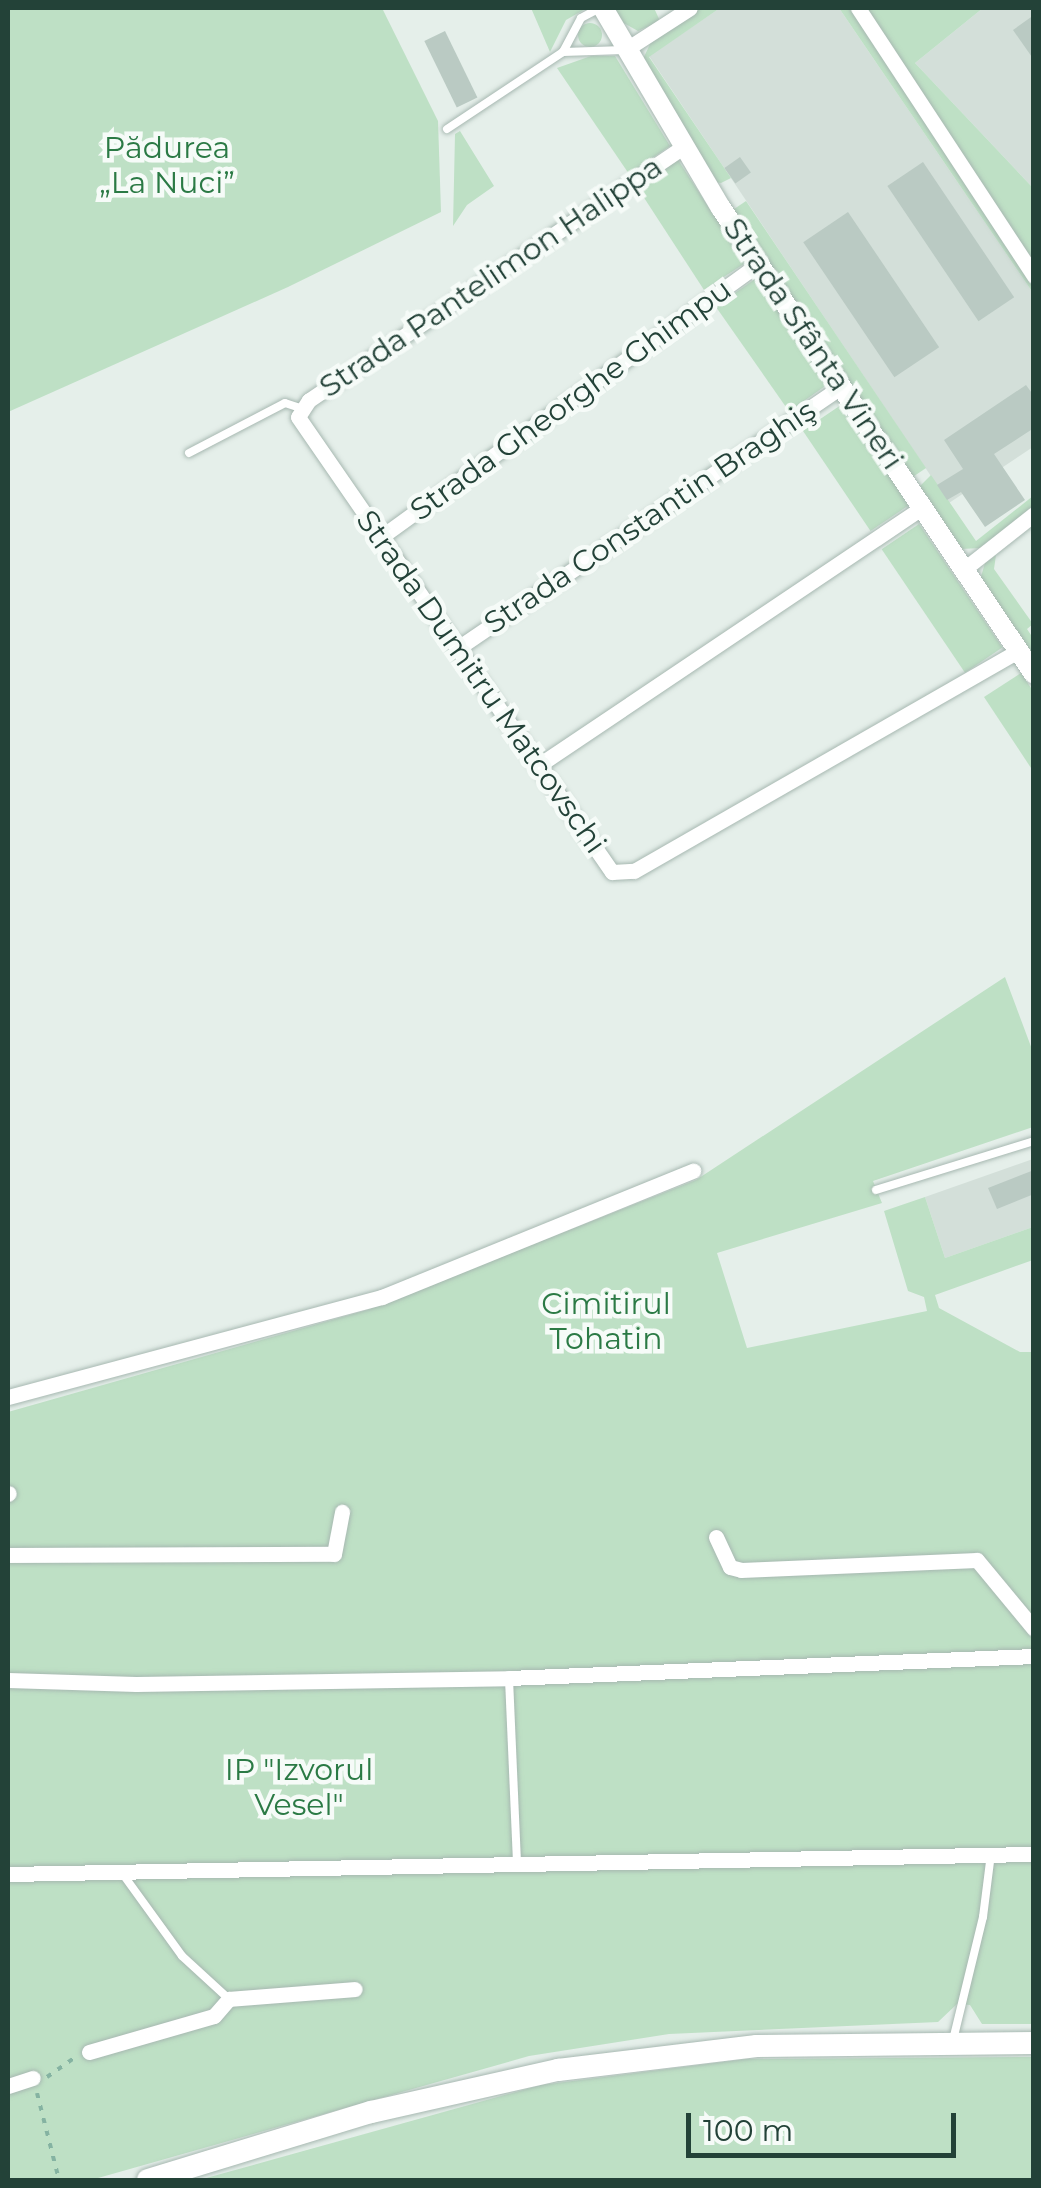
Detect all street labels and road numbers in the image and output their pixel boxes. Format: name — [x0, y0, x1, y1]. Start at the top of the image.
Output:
street label: Strada Pantelimon Halippa — [313, 149, 669, 405]
street label: Strada Sfânta Vineri — [716, 212, 910, 476]
street label: Strada Gheorghe Ghimpu — [404, 271, 738, 529]
street label: Strada Constantin Braghiş — [477, 392, 823, 642]
street label: Strada Dumitru Matcovschi — [349, 504, 613, 860]

